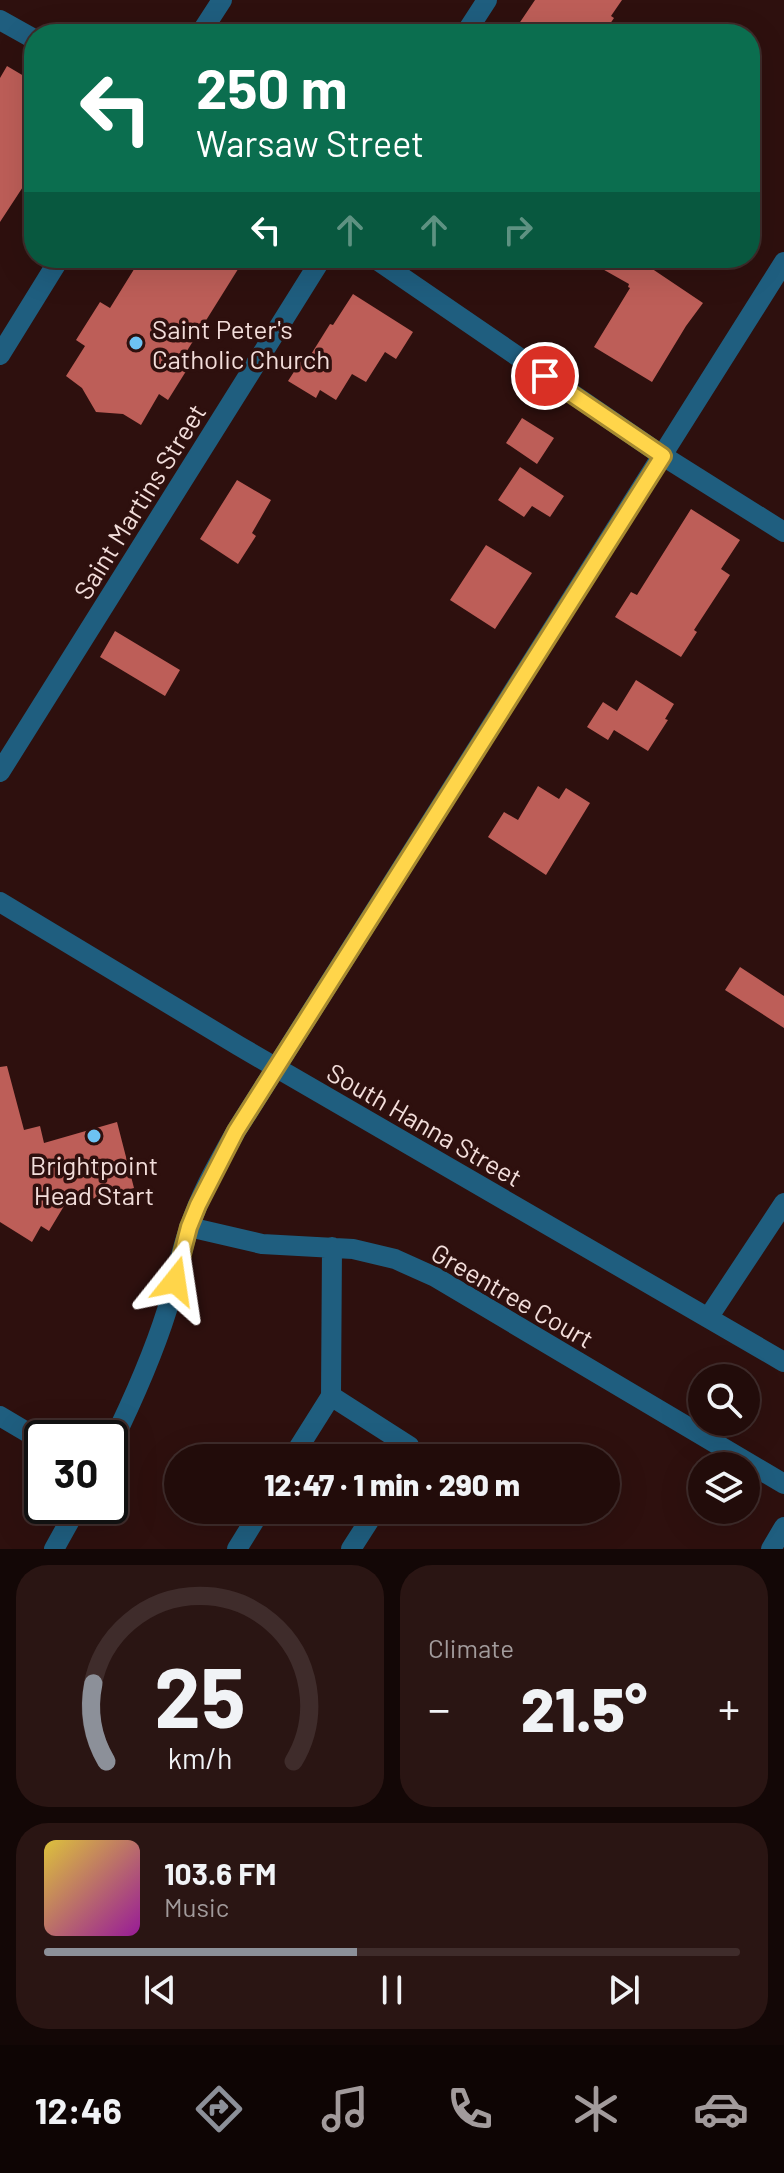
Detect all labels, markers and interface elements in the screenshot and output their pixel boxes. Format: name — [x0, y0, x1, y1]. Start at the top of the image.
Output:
text: 250 m — [196, 53, 347, 120]
icon: left — [64, 56, 168, 160]
text: Warsaw Street — [196, 121, 424, 164]
icon: left — [244, 208, 288, 252]
icon: ahead — [328, 208, 372, 252]
icon: ahead — [412, 208, 456, 252]
icon: right — [496, 208, 540, 252]
place label: Saint Peter's Catholic Church — [152, 313, 330, 374]
marker: Saint Peter's Catholic Church — [127, 334, 145, 352]
pin — [511, 342, 579, 410]
icon: arrive — [523, 354, 567, 398]
street label: Saint Martins Street — [66, 398, 212, 604]
street label: South Hanna Street — [322, 1056, 528, 1192]
marker: Brightpoint Head Start — [85, 1127, 103, 1145]
place label: Brightpoint Head Start — [30, 1149, 158, 1210]
street label: Greentree Court — [426, 1236, 600, 1354]
position arrow — [133, 1239, 217, 1323]
map controls — [688, 1364, 760, 1524]
button: search — [688, 1364, 760, 1436]
speed limit sign: 30 — [24, 1420, 128, 1524]
button: layers — [688, 1452, 760, 1524]
text: 12:47 · 1 min · 290 m — [264, 1466, 520, 1502]
text: Climate — [428, 1632, 514, 1663]
text: 25 — [154, 1645, 246, 1745]
text: 21.5° — [521, 1672, 647, 1744]
text: − — [428, 1681, 450, 1734]
text: + — [718, 1681, 740, 1734]
text: km/h — [168, 1740, 232, 1775]
text: 103.6 FM — [164, 1855, 276, 1891]
text: Music — [164, 1891, 229, 1922]
icon: previous — [138, 1968, 182, 2012]
icon: pause — [370, 1968, 414, 2012]
icon: next — [602, 1968, 646, 2012]
icon: directions — [191, 2081, 247, 2137]
icon: music — [317, 2081, 373, 2137]
icon: phone — [442, 2081, 498, 2137]
icon: climate — [568, 2081, 624, 2137]
icon: car — [693, 2081, 749, 2137]
text: 12:46 — [35, 2088, 122, 2131]

